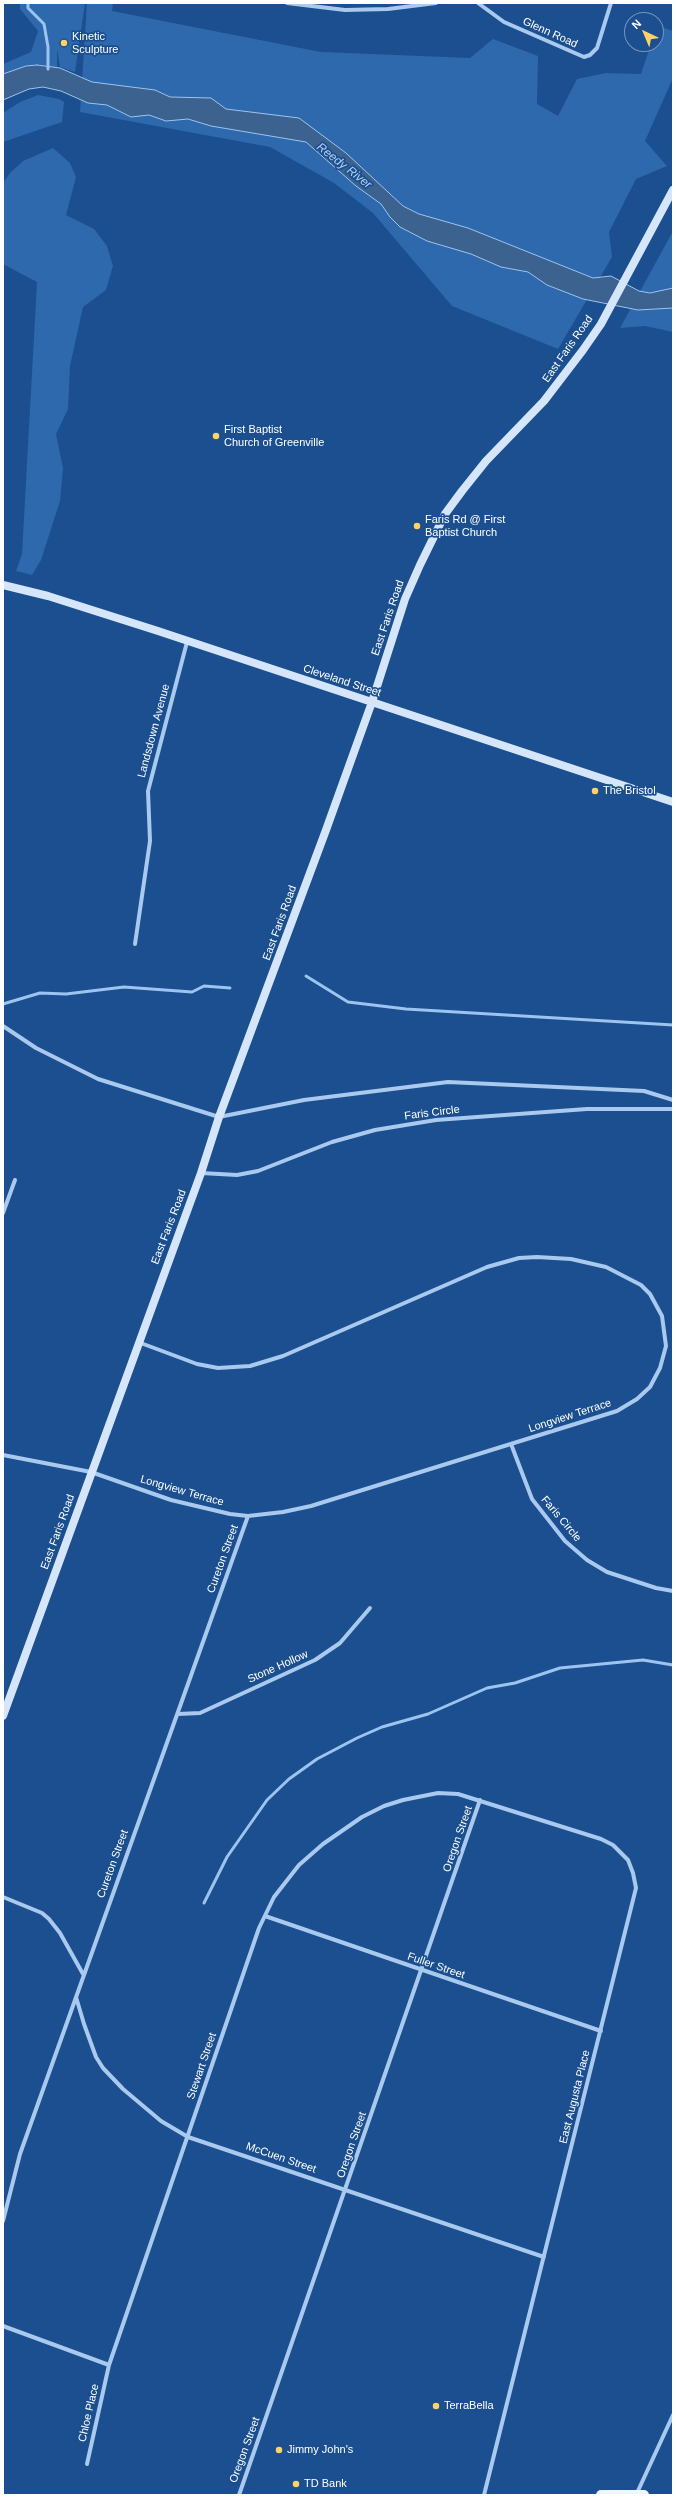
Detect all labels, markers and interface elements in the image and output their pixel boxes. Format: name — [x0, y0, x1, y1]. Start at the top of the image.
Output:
north arrow — [624, 12, 664, 52]
street label: Glenn Road — [521, 15, 579, 51]
text: N — [629, 17, 643, 31]
place label: Kinetic Sculpture — [72, 30, 118, 56]
marker: Kinetic Sculpture — [59, 38, 69, 48]
water label: Reedy River — [314, 140, 374, 192]
street label: East Faris Road — [540, 313, 596, 385]
place label: First Baptist Church of Greenville — [224, 423, 324, 449]
marker: First Baptist Church of Greenville — [211, 431, 221, 441]
place label: Faris Rd @ First Baptist Church — [425, 513, 505, 539]
marker: Faris Rd @ First Baptist Church — [412, 521, 422, 531]
street label: East Faris Road — [369, 579, 407, 657]
street label: Cleveland Street — [301, 662, 383, 700]
street label: Landsdown Avenue — [135, 683, 173, 779]
place label: The Bristol — [603, 784, 656, 798]
marker: The Bristol — [590, 786, 600, 796]
street label: East Faris Road — [260, 884, 300, 962]
street label: Faris Circle — [404, 1103, 460, 1123]
street label: East Faris Road — [149, 1188, 189, 1266]
street label: Longview Terrace — [527, 1396, 613, 1436]
street label: Longview Terrace — [139, 1473, 225, 1509]
street label: East Faris Road — [38, 1493, 78, 1571]
street label: Faris Circle — [538, 1493, 584, 1545]
street label: Cureton Street — [205, 1523, 241, 1595]
street label: Stone Hollow — [246, 1648, 310, 1686]
street label: Oregon Street — [441, 1804, 475, 1874]
street label: Cureton Street — [95, 1828, 131, 1900]
street label: Fuller Street — [406, 1950, 466, 1982]
street label: Stewart Street — [184, 2031, 220, 2101]
street label: East Augusta Place — [557, 2049, 593, 2145]
street label: Oregon Street — [335, 2110, 369, 2180]
street label: McCuen Street — [244, 2140, 318, 2176]
street label: Chloe Place — [76, 2383, 102, 2443]
place label: TerraBella — [444, 2399, 494, 2413]
marker: TerraBella — [431, 2401, 441, 2411]
street label: Oregon Street — [227, 2415, 263, 2485]
place label: Jimmy John's — [287, 2443, 353, 2457]
marker: Jimmy John's — [274, 2445, 284, 2455]
place label: TD Bank — [304, 2477, 347, 2491]
marker: TD Bank — [291, 2479, 301, 2489]

